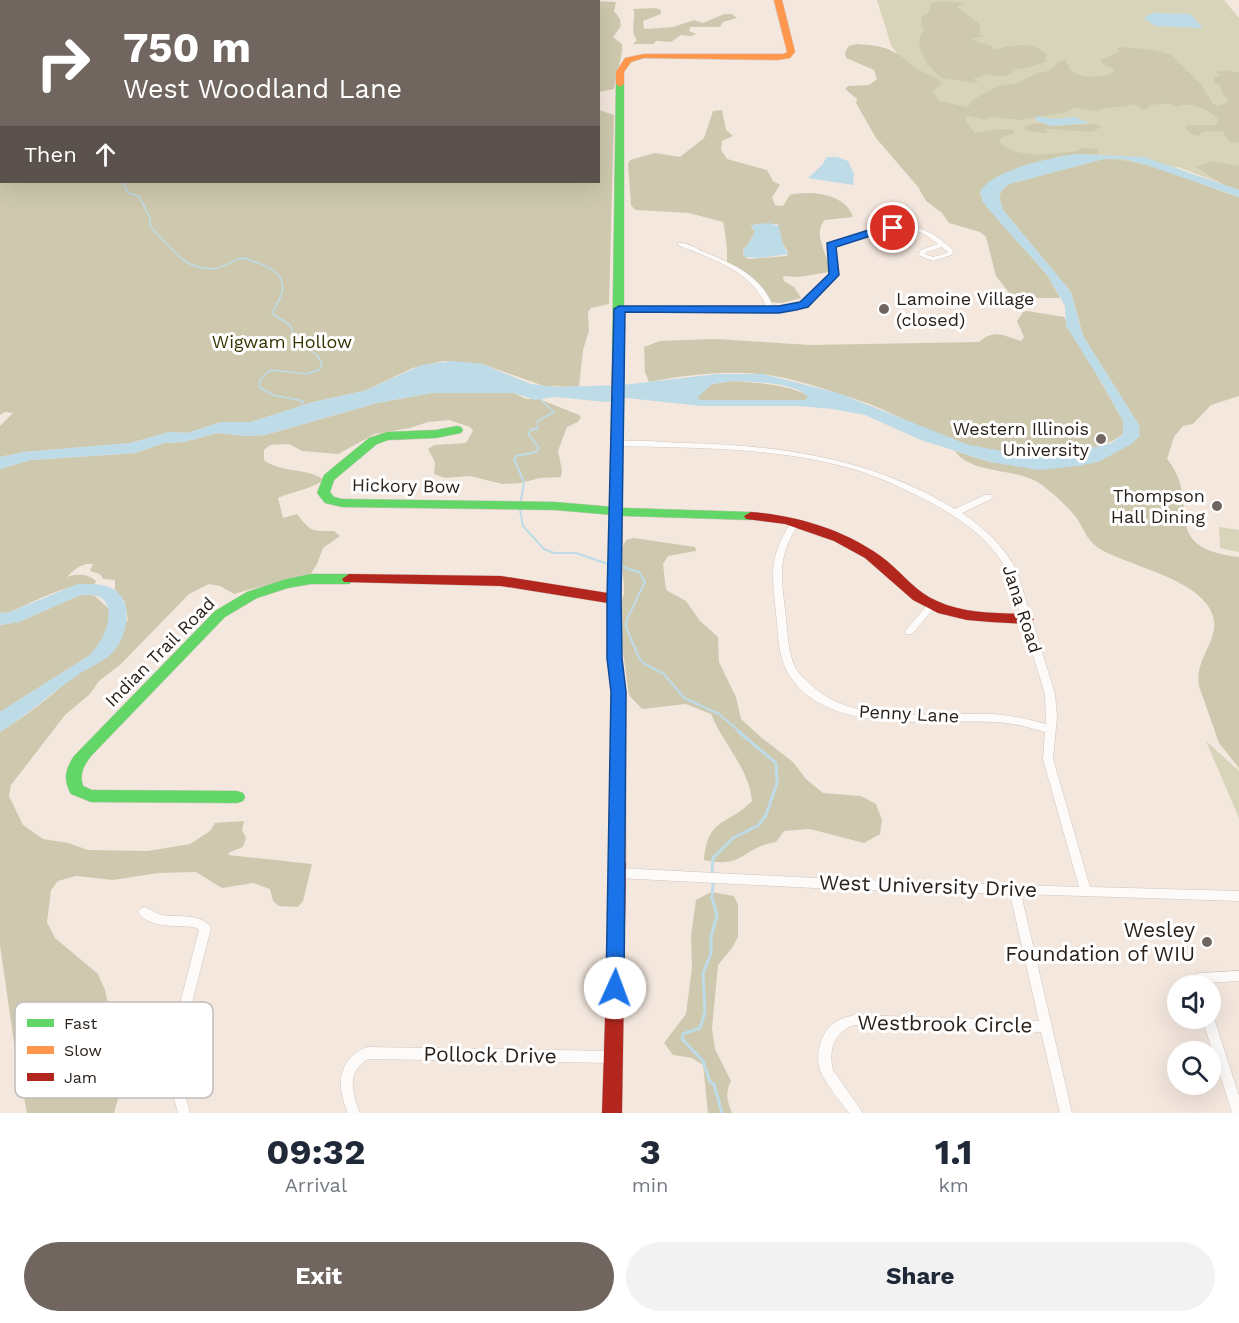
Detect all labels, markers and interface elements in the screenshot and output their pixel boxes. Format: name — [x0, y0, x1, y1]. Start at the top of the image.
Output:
text: 750 m — [123, 23, 251, 72]
icon: right — [24, 24, 102, 102]
text: West Woodland Lane — [123, 73, 402, 105]
icon: ahead — [89, 138, 122, 171]
text: Then — [24, 142, 77, 167]
pin — [867, 202, 918, 253]
icon: arrive — [876, 211, 909, 244]
place label: Lamoine Village (closed) — [896, 288, 1034, 330]
marker: Lamoine Village (closed) — [877, 302, 891, 316]
park label: Wigwam Hollow — [212, 331, 352, 352]
place label: Western Illinois University — [953, 418, 1090, 460]
marker: Western Illinois University — [1094, 432, 1108, 446]
street label: Hickory Bow — [352, 474, 460, 497]
place label: Thompson Hall Dining — [1111, 485, 1205, 527]
marker: Thompson Hall Dining — [1210, 499, 1224, 513]
street label: Jana Road — [998, 562, 1047, 655]
street label: Indian Trail Road — [101, 593, 219, 711]
street label: Penny Lane — [858, 700, 960, 727]
street label: West University Drive — [819, 869, 1038, 902]
place label: Wesley Foundation of WIU — [1005, 917, 1195, 966]
marker: Wesley Foundation of WIU — [1200, 935, 1214, 949]
position arrow — [583, 956, 647, 1020]
map controls — [1167, 975, 1221, 1095]
button: sound — [1167, 975, 1221, 1029]
legend — [15, 1002, 213, 1098]
street label: Westbrook Circle — [857, 1009, 1033, 1038]
text: Fast — [64, 1014, 97, 1033]
text: Slow — [64, 1041, 102, 1060]
street label: Pollock Drive — [423, 1041, 557, 1068]
button: search — [1167, 1041, 1221, 1095]
text: Jam — [64, 1068, 97, 1087]
text: 09:32 — [266, 1131, 365, 1173]
text: 3 — [639, 1131, 661, 1173]
text: 1.1 — [935, 1131, 973, 1173]
text: Arrival — [285, 1173, 347, 1197]
text: min — [632, 1173, 668, 1197]
text: km — [939, 1173, 969, 1197]
button: Exit — [24, 1242, 614, 1311]
button: Share — [626, 1242, 1215, 1311]

